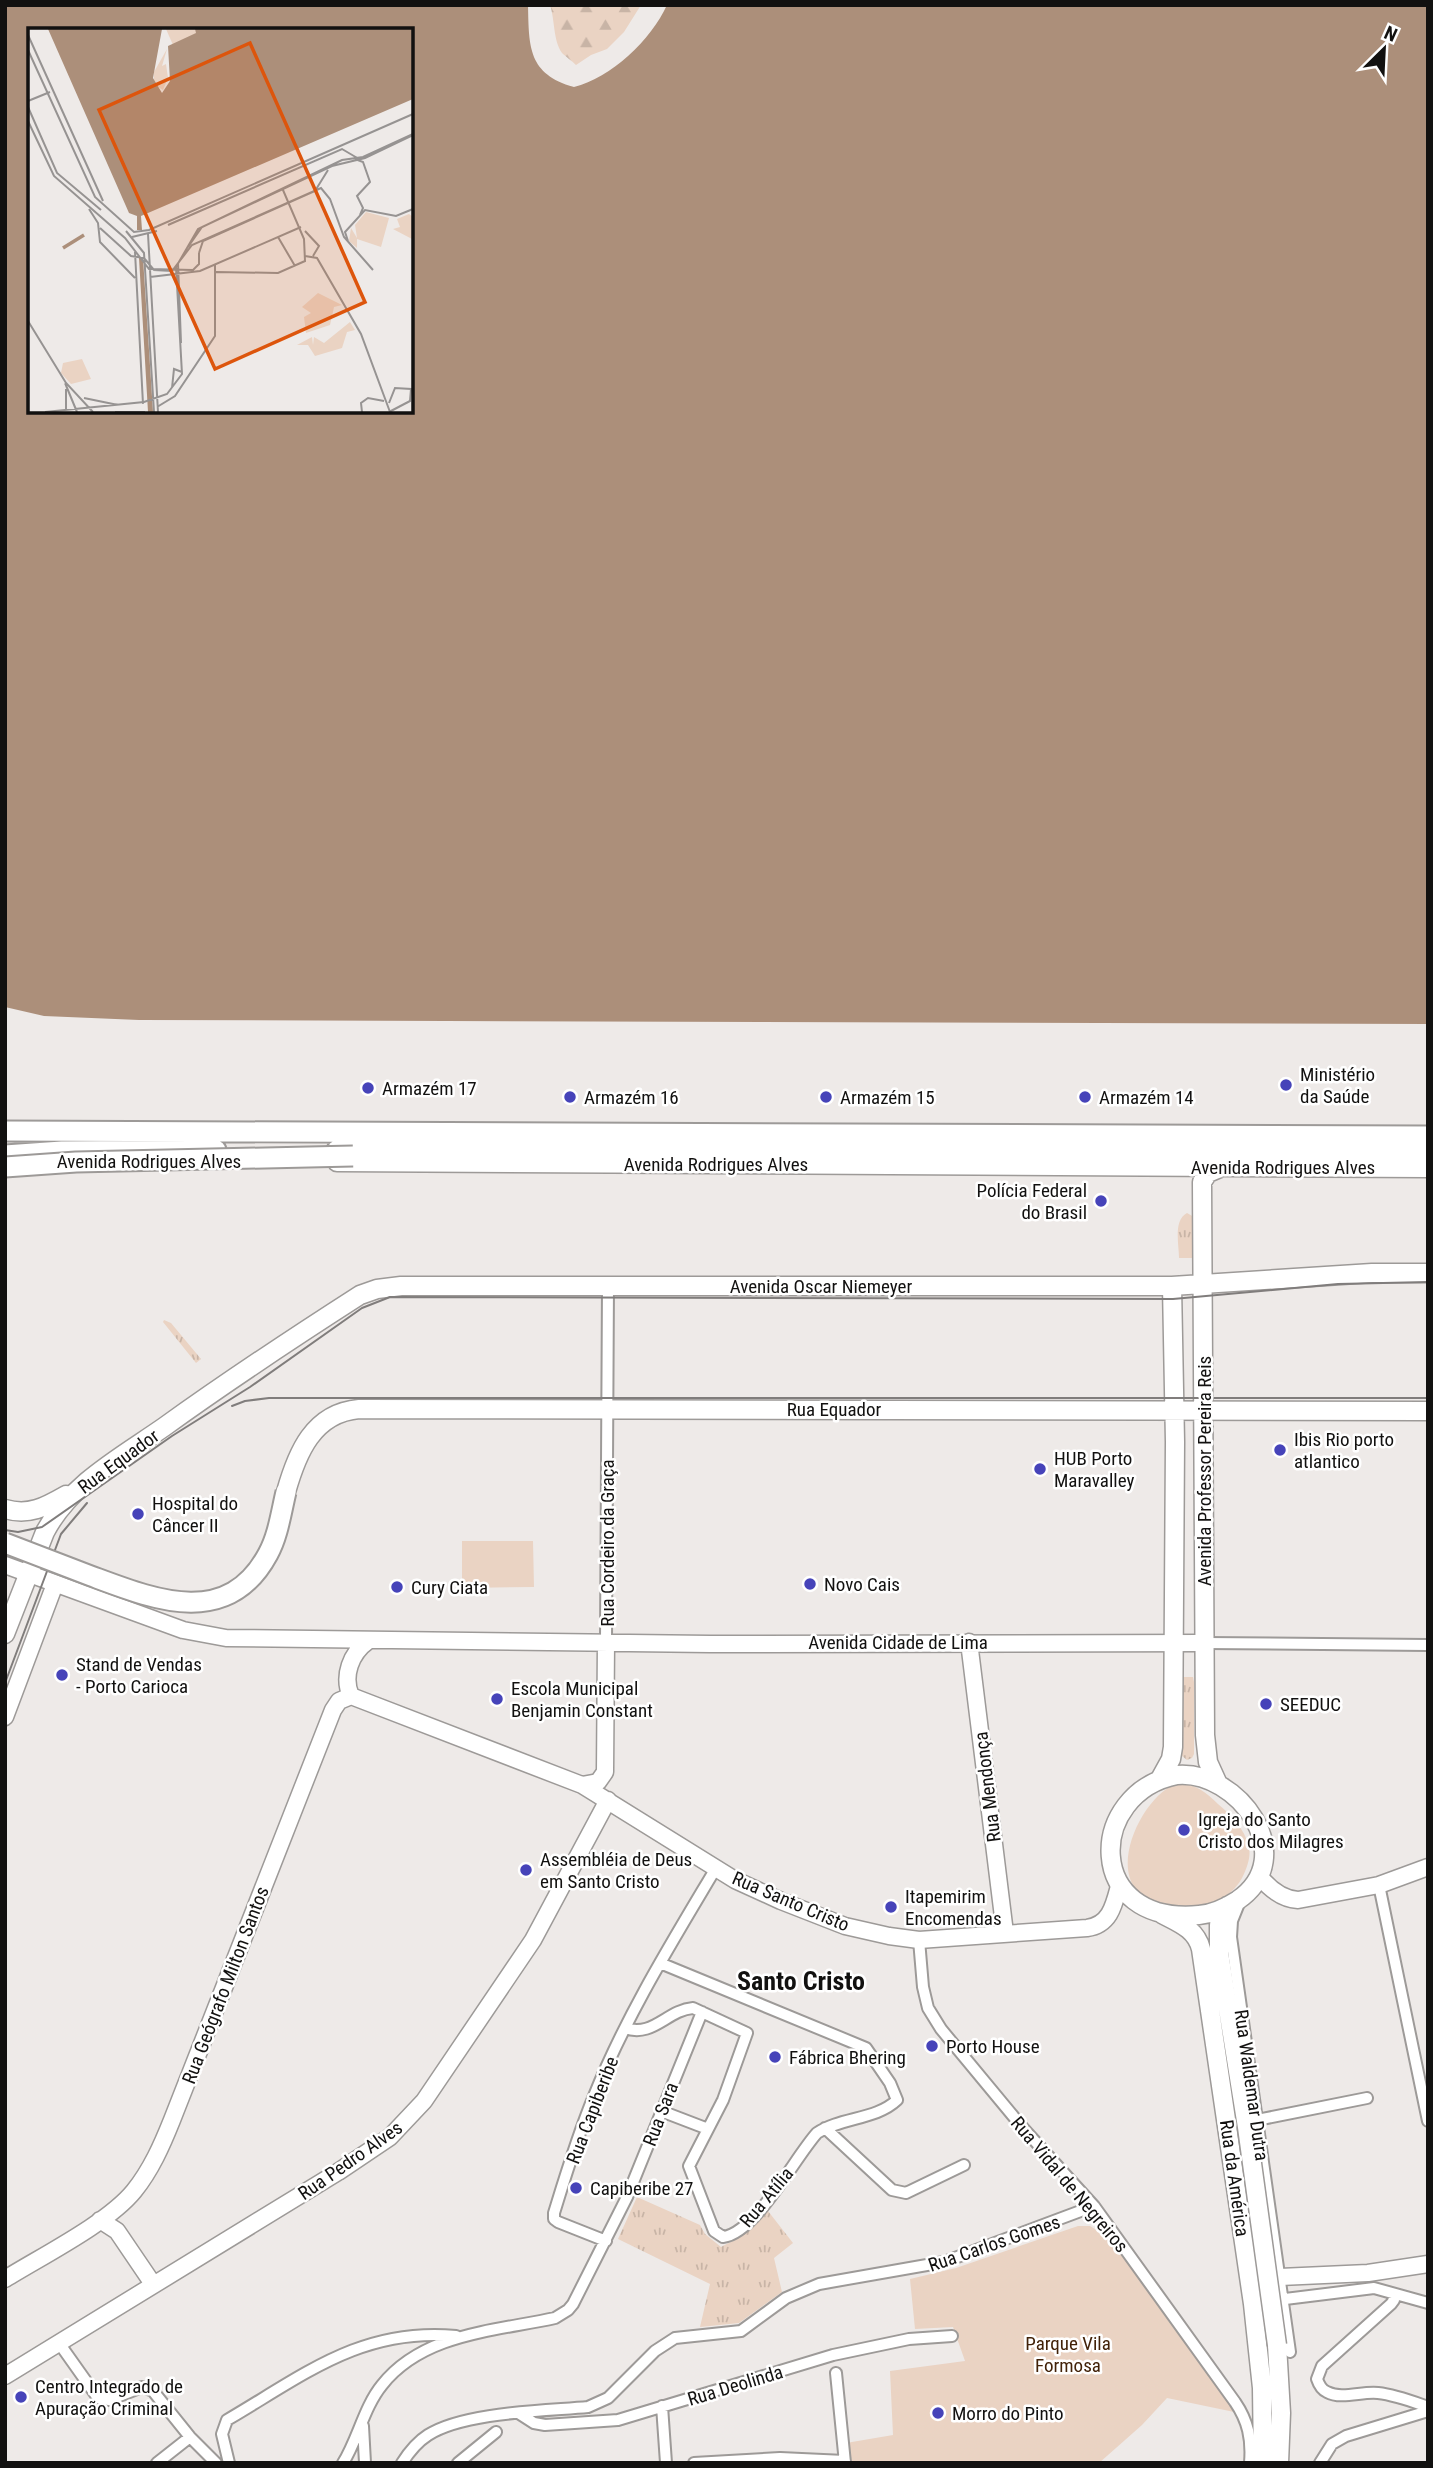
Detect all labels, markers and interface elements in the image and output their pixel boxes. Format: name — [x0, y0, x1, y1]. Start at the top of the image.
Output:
north arrow — [1349, 14, 1419, 84]
text: N — [1381, 21, 1401, 47]
inset map — [28, 28, 413, 413]
place label: Ministério da Saúde — [1300, 1063, 1375, 1108]
place label: Armazém 17 — [382, 1077, 477, 1100]
marker: Ministério da Saúde — [1278, 1077, 1294, 1093]
marker: Armazém 17 — [360, 1080, 376, 1096]
place label: Armazém 16 — [584, 1086, 679, 1109]
place label: Armazém 15 — [840, 1086, 935, 1109]
place label: Armazém 14 — [1099, 1086, 1194, 1109]
marker: Armazém 16 — [562, 1089, 578, 1105]
marker: Armazém 15 — [818, 1089, 834, 1105]
marker: Armazém 14 — [1077, 1089, 1093, 1105]
street label: Avenida Rodrigues Alves — [57, 1150, 241, 1173]
street label: Avenida Rodrigues Alves — [624, 1153, 808, 1176]
street label: Avenida Rodrigues Alves — [1191, 1156, 1375, 1179]
place label: Polícia Federal do Brasil — [977, 1179, 1087, 1224]
marker: Polícia Federal do Brasil — [1093, 1193, 1109, 1209]
street label: Avenida Oscar Niemeyer — [730, 1275, 913, 1298]
street label: Avenida Professor Pereira Reis — [1193, 1356, 1216, 1586]
street label: Rua Equador — [787, 1398, 881, 1421]
street label: Rua Equador — [73, 1424, 163, 1498]
place label: Ibis Rio porto atlantico — [1294, 1428, 1394, 1473]
marker: Ibis Rio porto atlantico — [1272, 1442, 1288, 1458]
place label: HUB Porto Maravalley — [1054, 1447, 1134, 1492]
street label: Rua Cordeiro da Graça — [596, 1459, 619, 1627]
marker: HUB Porto Maravalley — [1032, 1461, 1048, 1477]
place label: Hospital do Câncer II — [152, 1492, 238, 1537]
marker: Hospital do Câncer II — [130, 1506, 146, 1522]
place label: Novo Cais — [824, 1573, 900, 1596]
place label: Cury Ciata — [411, 1576, 488, 1599]
marker: Novo Cais — [802, 1576, 818, 1592]
marker: Cury Ciata — [389, 1579, 405, 1595]
street label: Avenida Cidade de Lima — [808, 1631, 988, 1654]
place label: Stand de Vendas - Porto Carioca — [76, 1653, 202, 1698]
marker: Stand de Vendas - Porto Carioca — [54, 1667, 70, 1683]
place label: Escola Municipal Benjamin Constant — [511, 1677, 653, 1722]
marker: Escola Municipal Benjamin Constant — [489, 1691, 505, 1707]
place label: SEEDUC — [1280, 1693, 1341, 1716]
marker: SEEDUC — [1258, 1696, 1274, 1712]
street label: Rua Mendonça — [969, 1730, 1006, 1844]
place label: Igreja do Santo Cristo dos Milagres — [1198, 1808, 1344, 1853]
marker: Igreja do Santo Cristo dos Milagres — [1176, 1822, 1192, 1838]
place label: Assembléia de Deus em Santo Cristo — [540, 1848, 692, 1893]
marker: Assembléia de Deus em Santo Cristo — [518, 1862, 534, 1878]
street label: Rua Santo Cristo — [729, 1866, 853, 1936]
street label: Rua Geógrafo Milton Santos — [177, 1883, 274, 2087]
place label: Itapemirim Encomendas — [905, 1885, 1002, 1930]
marker: Itapemirim Encomendas — [883, 1899, 899, 1915]
district label: Santo Cristo — [737, 1966, 865, 1996]
street label: Rua Waldemar Dutra — [1230, 2008, 1273, 2162]
place label: Porto House — [946, 2035, 1040, 2058]
marker: Porto House — [924, 2038, 940, 2054]
place label: Fábrica Bhering — [789, 2046, 906, 2069]
marker: Fábrica Bhering — [767, 2049, 783, 2065]
street label: Rua Capiberibe — [561, 2053, 623, 2167]
street label: Rua Sara — [638, 2079, 683, 2149]
street label: Rua Vidal de Negreiros — [1006, 2112, 1133, 2257]
street label: Rua Pedro Alves — [294, 2116, 407, 2205]
street label: Rua da América — [1215, 2118, 1254, 2238]
street label: Rua Atília — [735, 2163, 798, 2232]
place label: Capiberibe 27 — [590, 2177, 693, 2200]
marker: Capiberibe 27 — [568, 2180, 584, 2196]
street label: Rua Carlos Gomes — [925, 2210, 1063, 2277]
park label: Parque Vila Formosa — [1025, 2332, 1111, 2377]
street label: Rua Deolinda — [685, 2360, 786, 2411]
place label: Centro Integrado de Apuração Criminal — [35, 2375, 183, 2420]
marker: Centro Integrado de Apuração Criminal — [13, 2389, 29, 2405]
place label: Morro do Pinto — [952, 2402, 1064, 2425]
marker: Morro do Pinto — [930, 2405, 946, 2421]

